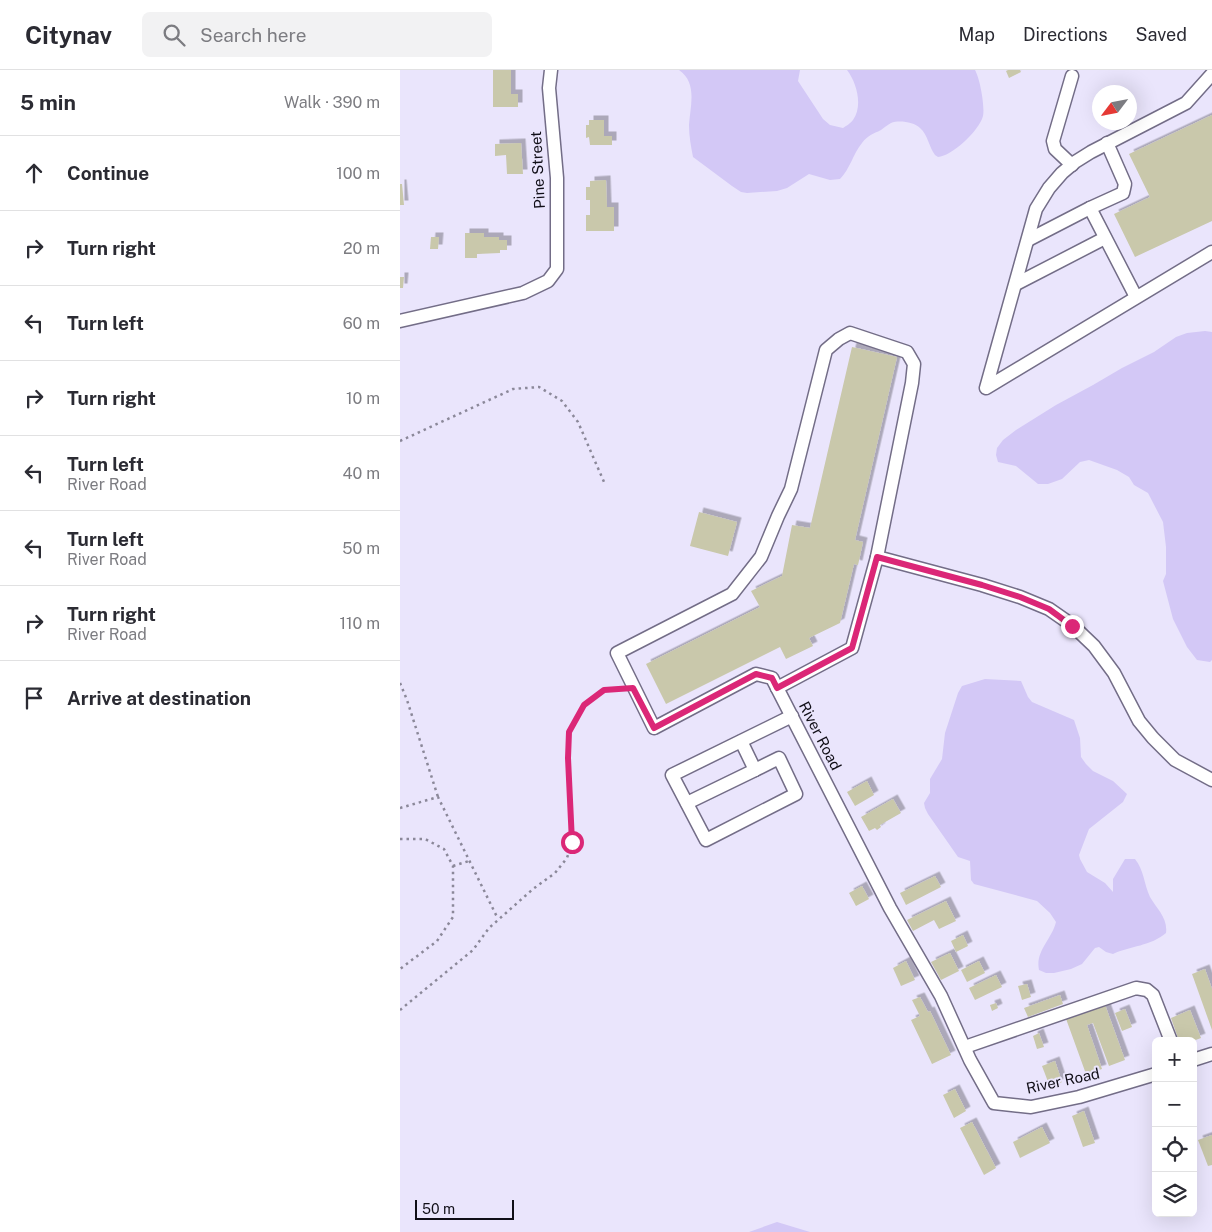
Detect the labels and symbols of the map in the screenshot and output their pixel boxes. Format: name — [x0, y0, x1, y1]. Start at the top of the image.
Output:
north arrow — [1092, 85, 1137, 130]
street label: Pine Street — [527, 131, 548, 209]
route end — [1061, 615, 1084, 638]
street label: River Road — [796, 699, 845, 773]
route start — [561, 831, 584, 854]
street label: River Road — [1025, 1064, 1101, 1097]
scale bar — [415, 1197, 514, 1220]

